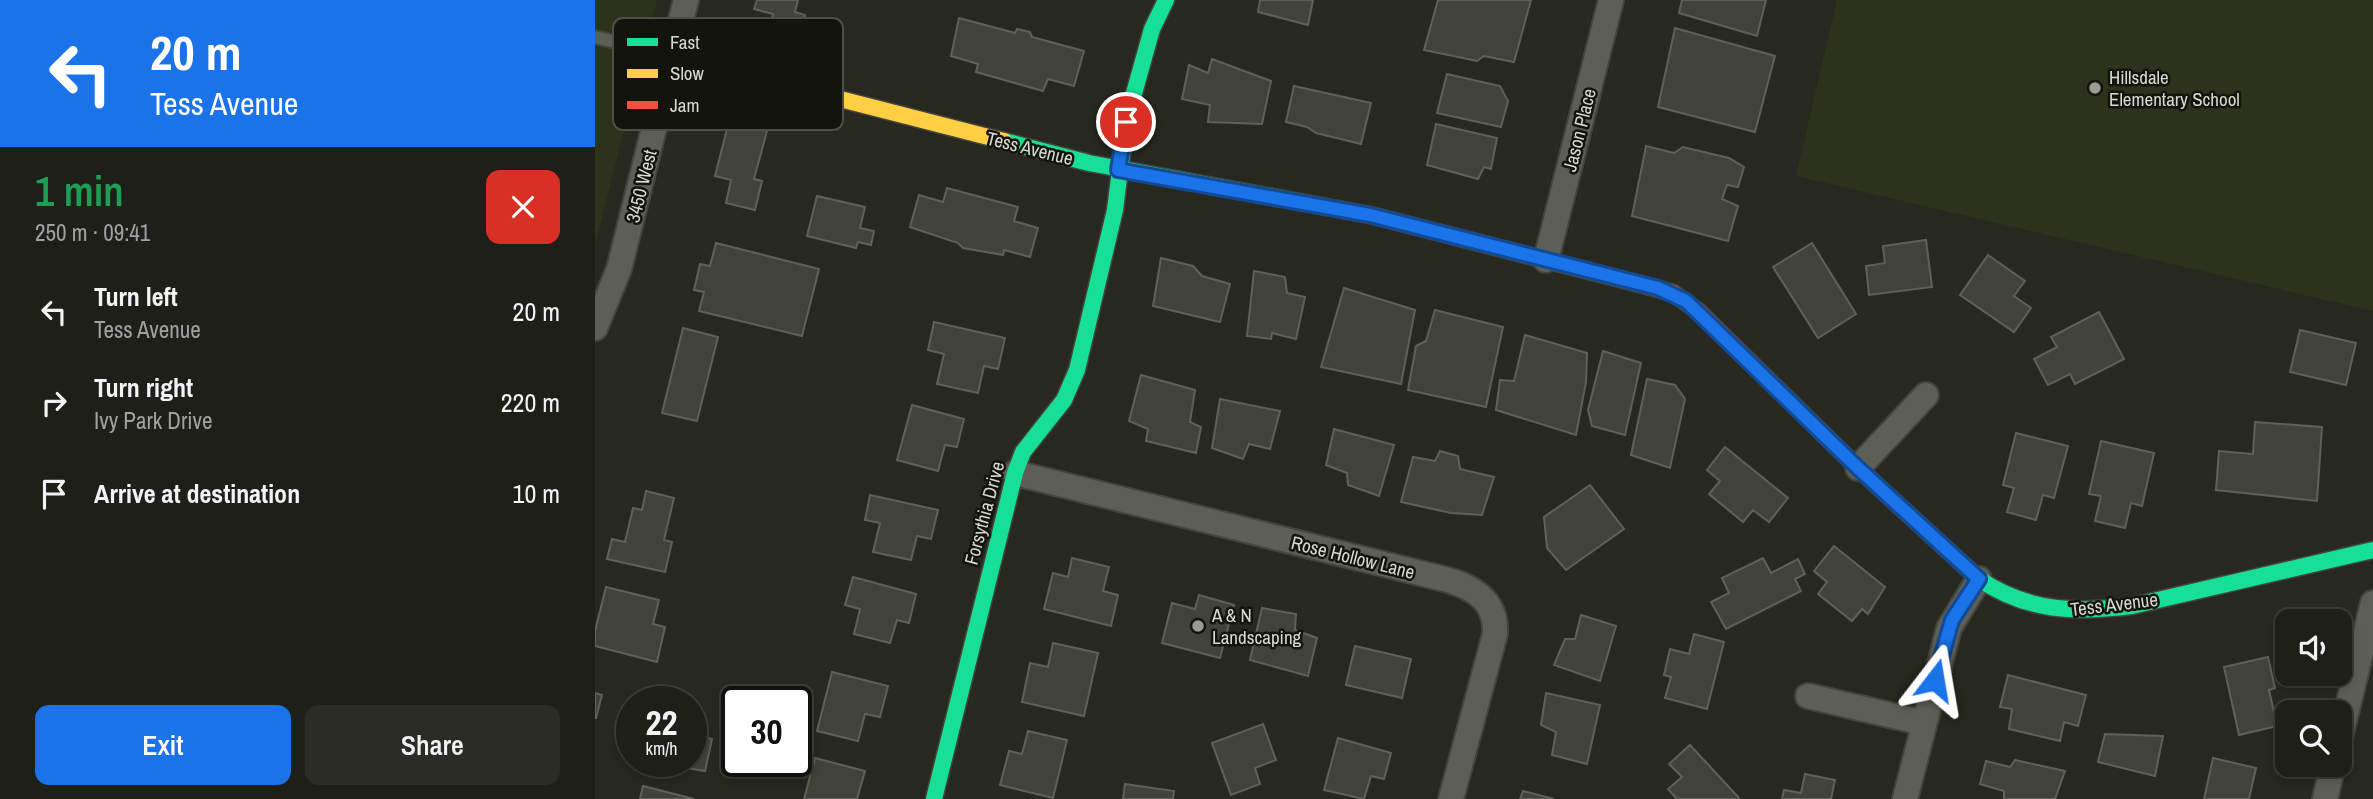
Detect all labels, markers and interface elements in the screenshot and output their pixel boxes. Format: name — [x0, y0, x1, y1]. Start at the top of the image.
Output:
legend — [613, 18, 843, 130]
text: 20 m — [150, 19, 242, 85]
icon: left — [35, 28, 126, 119]
text: Fast — [670, 29, 700, 55]
text: Slow — [670, 60, 705, 86]
place label: Hillsdale Elementary School — [2109, 64, 2240, 112]
marker: Hillsdale Elementary School — [2087, 80, 2103, 96]
text: Tess Avenue — [150, 82, 298, 125]
street label: Jason Place — [1556, 86, 1602, 174]
text: Jam — [670, 92, 699, 118]
pin — [1096, 92, 1156, 152]
icon: arrive — [1107, 103, 1145, 141]
street label: Tess Avenue — [984, 125, 1076, 171]
street label: 3450 West — [619, 146, 663, 225]
text: 1 min — [35, 163, 124, 219]
button: close — [486, 170, 560, 244]
text: 250 m · 09:41 — [35, 217, 150, 248]
text: Turn left — [94, 279, 178, 314]
icon: left — [35, 293, 73, 331]
text: 20 m — [513, 294, 560, 329]
text: Tess Avenue — [94, 314, 201, 345]
text: Turn right — [94, 370, 193, 405]
icon: right — [35, 384, 73, 422]
text: 220 m — [501, 385, 560, 420]
text: Ivy Park Drive — [94, 405, 212, 436]
street label: Forsythia Drive — [958, 459, 1010, 567]
icon: arrive — [35, 475, 73, 513]
text: Arrive at destination — [94, 476, 300, 511]
text: 10 m — [513, 476, 560, 511]
street label: Rose Hollow Lane — [1289, 529, 1417, 585]
street label: Tess Avenue — [2069, 586, 2159, 622]
place label: A & N Landscaping — [1211, 602, 1302, 650]
map controls — [2275, 609, 2352, 777]
button: sound — [2275, 609, 2352, 686]
marker: A & N Landscaping — [1190, 618, 1206, 634]
position arrow — [1898, 643, 1972, 717]
speed limit sign: 30 — [721, 686, 812, 777]
text: 22 — [646, 699, 677, 746]
button: search — [2275, 700, 2352, 777]
button: Exit — [35, 705, 291, 785]
button: Share — [305, 705, 560, 785]
text: km/h — [646, 736, 678, 761]

